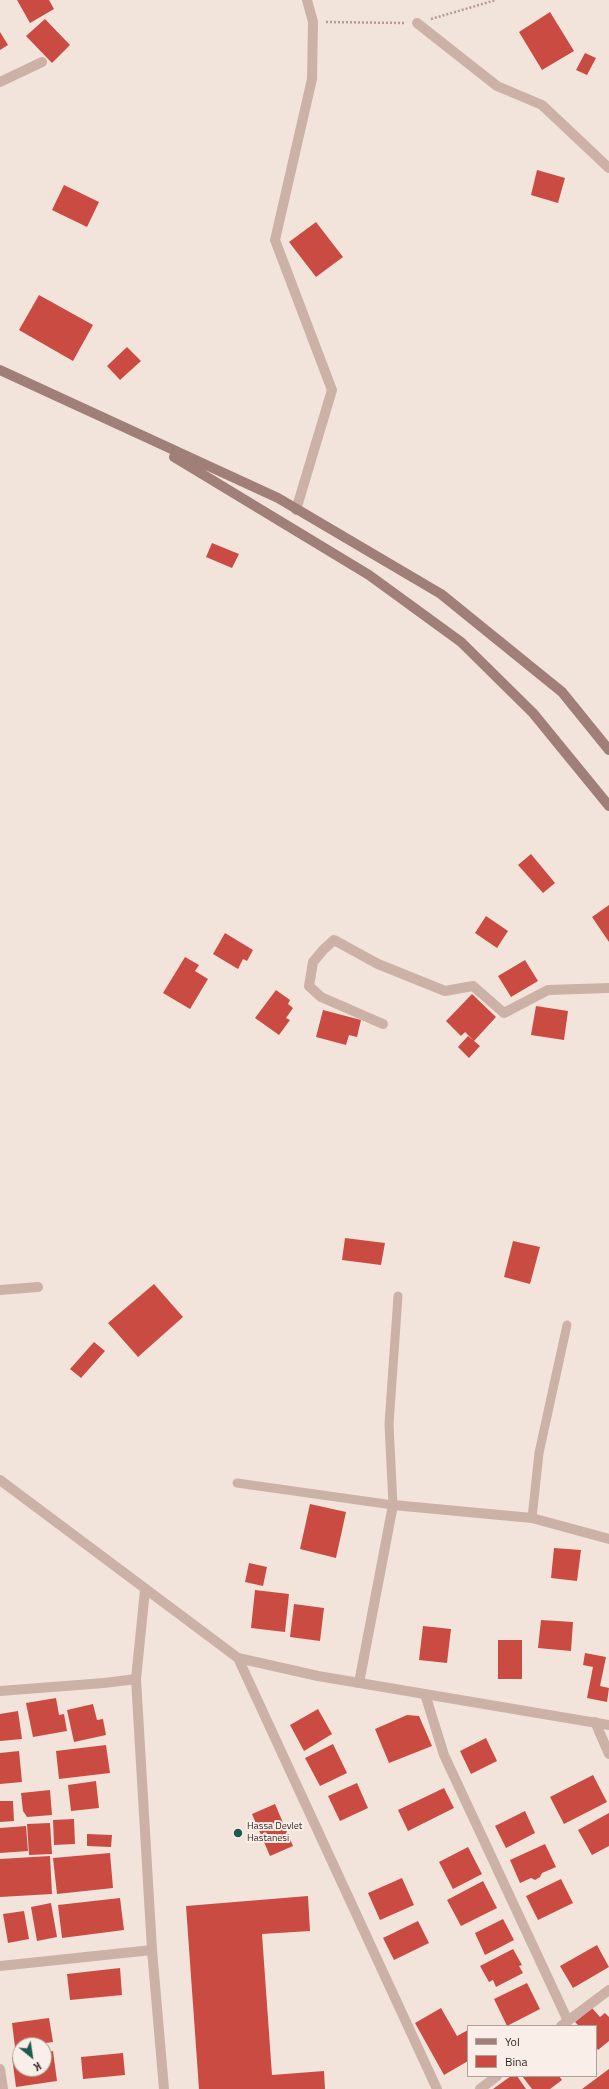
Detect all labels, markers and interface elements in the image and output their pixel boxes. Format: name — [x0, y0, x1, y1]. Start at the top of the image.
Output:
place label: Hassa Devlet Hastanesi — [247, 1821, 302, 1844]
marker: Hassa Devlet Hastanesi — [232, 1827, 244, 1839]
legend — [467, 2025, 597, 2077]
text: Yol — [505, 2032, 520, 2051]
north arrow — [12, 2037, 52, 2077]
text: Bina — [505, 2052, 527, 2071]
text: K — [31, 2058, 44, 2075]

